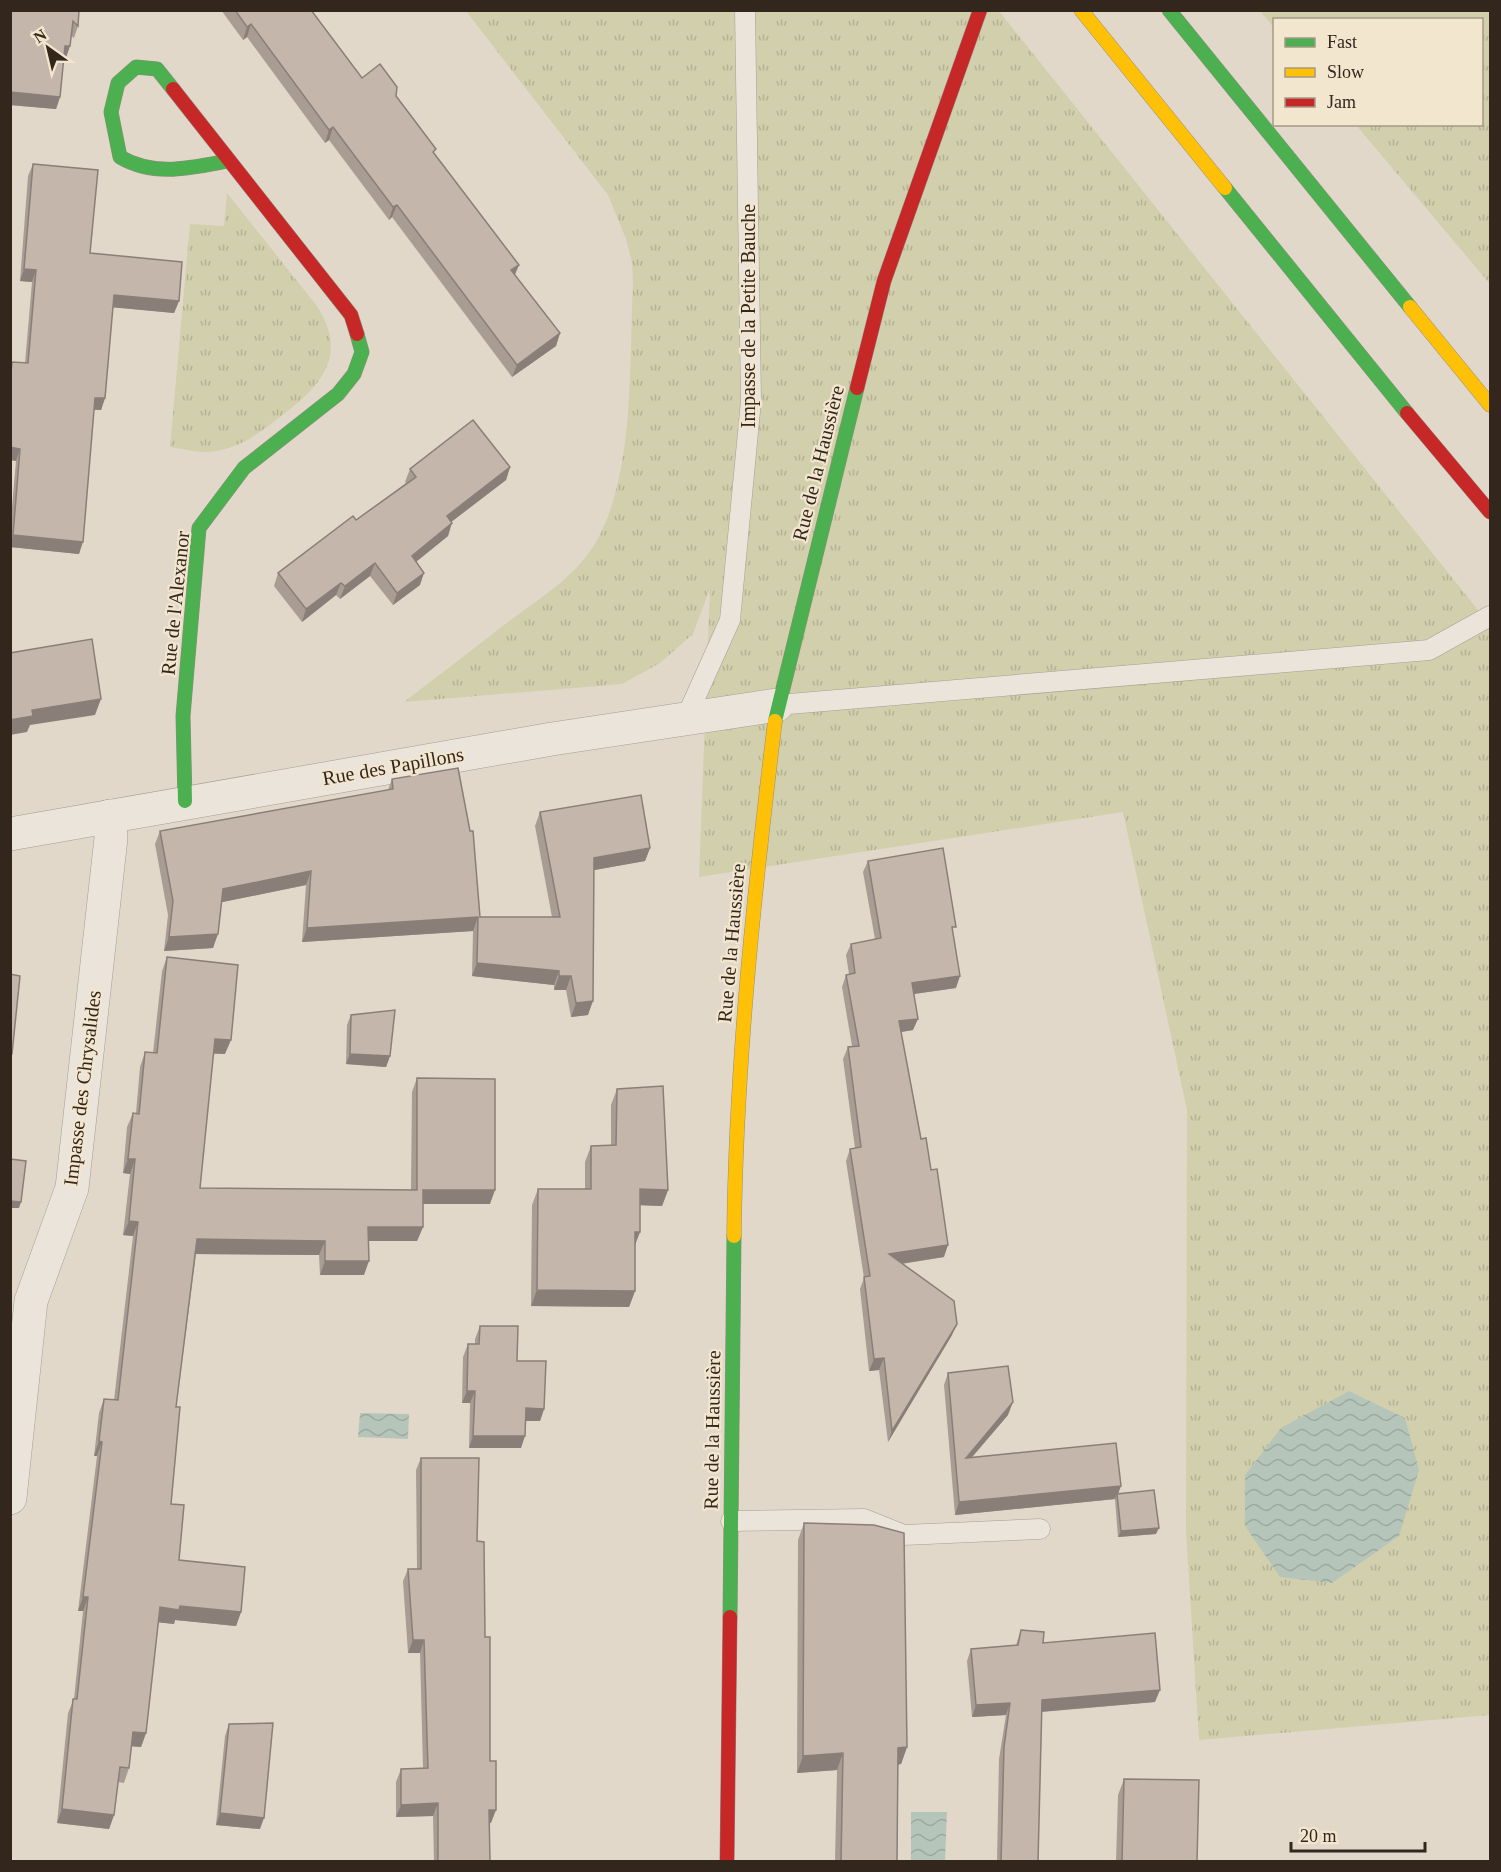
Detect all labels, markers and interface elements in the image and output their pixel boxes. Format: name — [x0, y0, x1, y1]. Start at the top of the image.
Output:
north arrow — [18, 18, 78, 78]
legend — [1273, 18, 1483, 126]
text: N — [30, 25, 50, 46]
text: Fast — [1327, 32, 1357, 52]
text: Slow — [1327, 62, 1364, 82]
text: Jam — [1327, 92, 1356, 112]
street label: Impasse de la Petite Bauche — [737, 204, 760, 428]
street label: Rue de la Haussière — [788, 383, 848, 543]
street label: Rue de l'Alexanor — [156, 530, 194, 676]
street label: Rue des Papillons — [321, 743, 466, 790]
street label: Rue de la Haussière — [713, 863, 749, 1023]
street label: Impasse des Chrysalides — [59, 989, 106, 1187]
street label: Rue de la Haussière — [700, 1350, 724, 1510]
scale bar — [1291, 1815, 1424, 1853]
text: 20 m — [1300, 1826, 1337, 1846]

